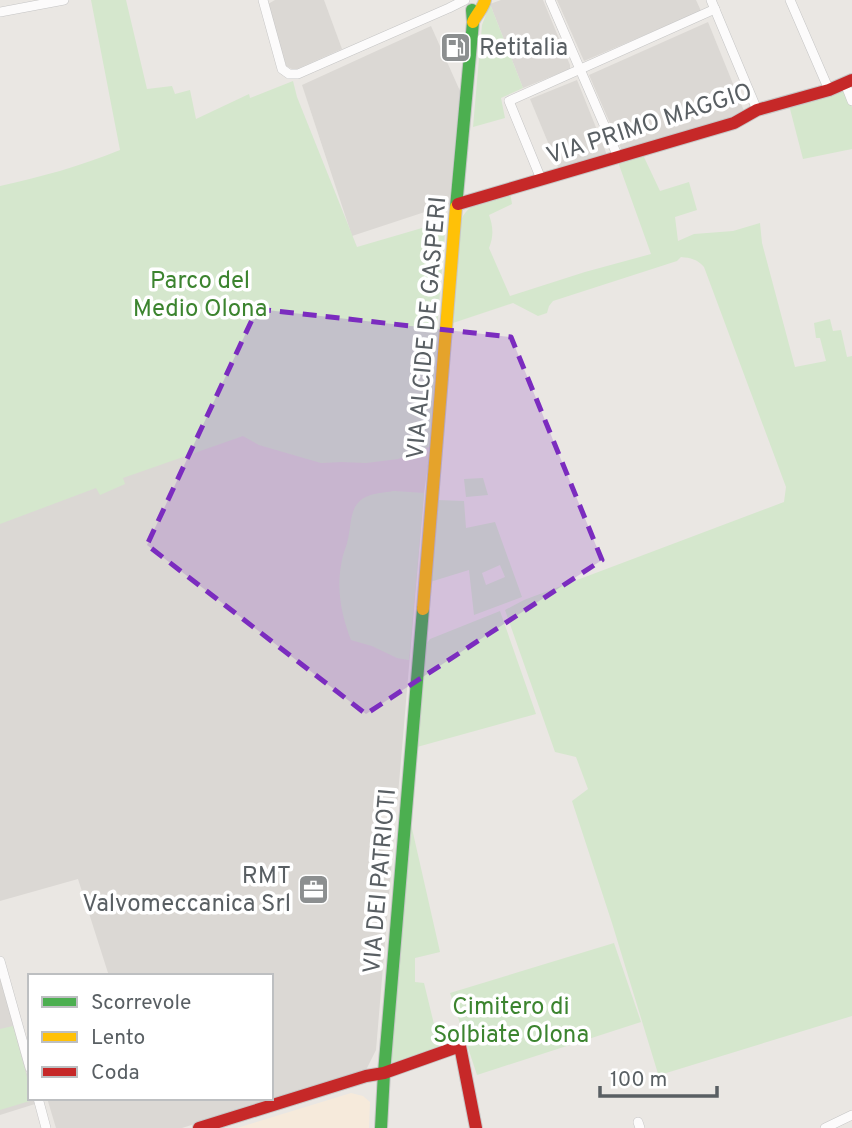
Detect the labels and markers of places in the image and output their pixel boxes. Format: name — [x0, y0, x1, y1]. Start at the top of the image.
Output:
fuel station icon: Retitalia — [439, 30, 473, 64]
place label: Retitalia — [479, 34, 568, 64]
place label: RMT Valvomeccanica Srl — [82, 862, 291, 920]
office icon: RMT Valvomeccanica Srl — [297, 872, 331, 906]

